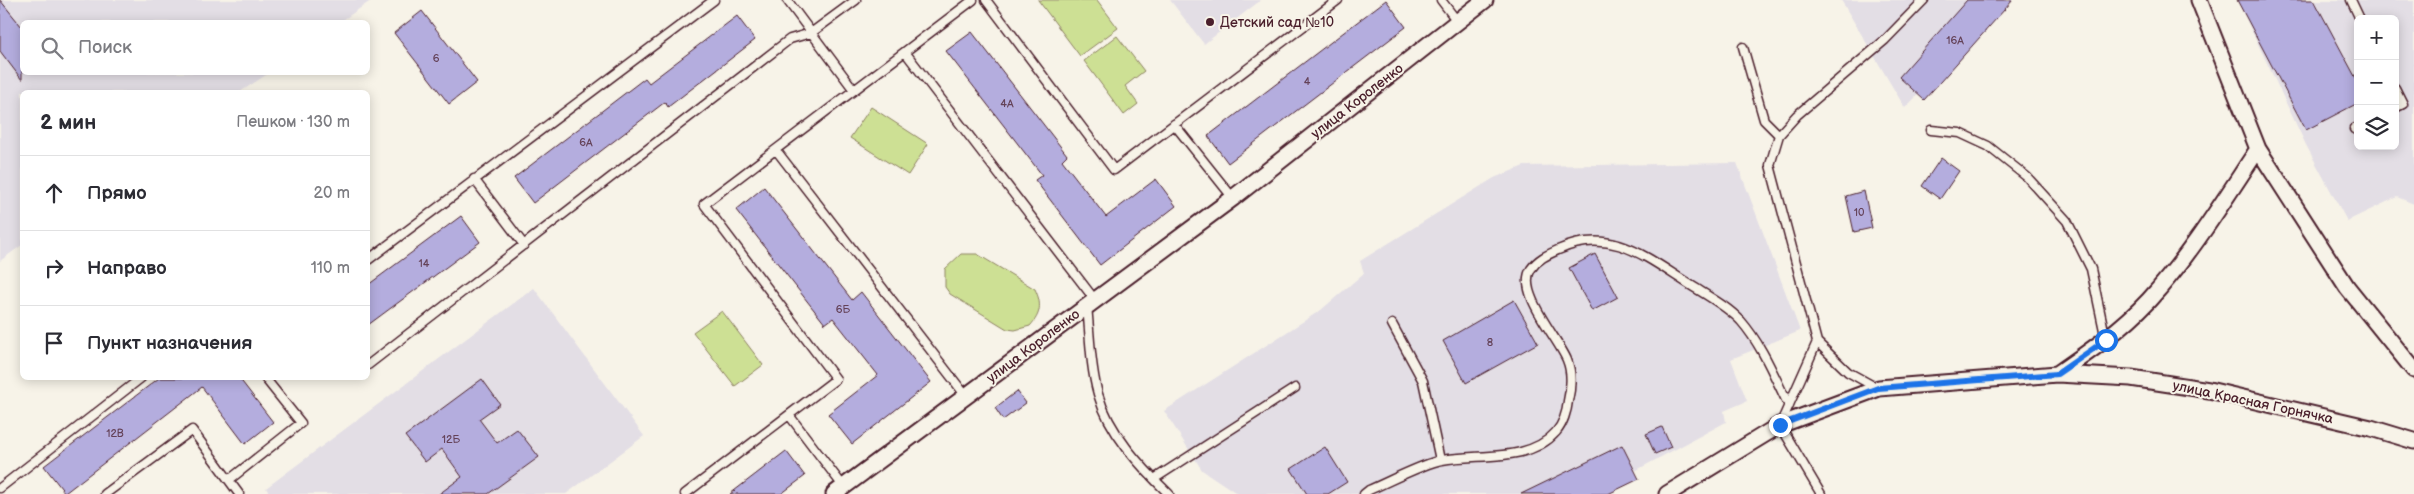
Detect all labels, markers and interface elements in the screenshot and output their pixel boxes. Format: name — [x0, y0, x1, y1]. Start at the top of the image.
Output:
place label: Детский сад №10 — [1220, 14, 1334, 31]
map controls — [2354, 15, 2399, 150]
button: + — [2354, 15, 2399, 60]
marker: Детский сад №10 — [1204, 16, 1216, 28]
search box — [20, 20, 370, 75]
icon: search — [38, 34, 66, 62]
house number: 16А — [1946, 34, 1964, 47]
text: Поиск — [78, 36, 132, 59]
house number: 6 — [433, 52, 440, 65]
street label: улица Короленко — [1308, 60, 1406, 142]
button: − — [2354, 60, 2399, 105]
house number: 4 — [1304, 75, 1311, 88]
house number: 4А — [1000, 97, 1014, 110]
button: layers — [2354, 105, 2399, 150]
text: 2 мин — [40, 110, 96, 135]
text: Пешком · 130 m — [236, 113, 350, 132]
house number: 6А — [579, 136, 593, 149]
icon: ahead — [40, 179, 68, 207]
text: Прямо — [87, 182, 147, 205]
text: 20 m — [314, 184, 350, 203]
house number: 10 — [1854, 206, 1865, 219]
icon: right — [40, 254, 68, 282]
text: Направо — [87, 257, 167, 280]
house number: 14 — [419, 257, 430, 270]
text: 110 m — [311, 259, 350, 278]
house number: 6Б — [836, 303, 851, 316]
street label: улица Короленко — [983, 305, 1083, 387]
icon: arrive — [40, 329, 68, 357]
route start — [2095, 329, 2118, 352]
text: Пункт назначения — [87, 332, 252, 355]
house number: 8 — [1487, 336, 1493, 349]
street label: улица Красная Горнячка — [2171, 377, 2336, 427]
route end — [1769, 414, 1792, 437]
house number: 12В — [106, 427, 124, 440]
house number: 12Б — [442, 433, 461, 446]

